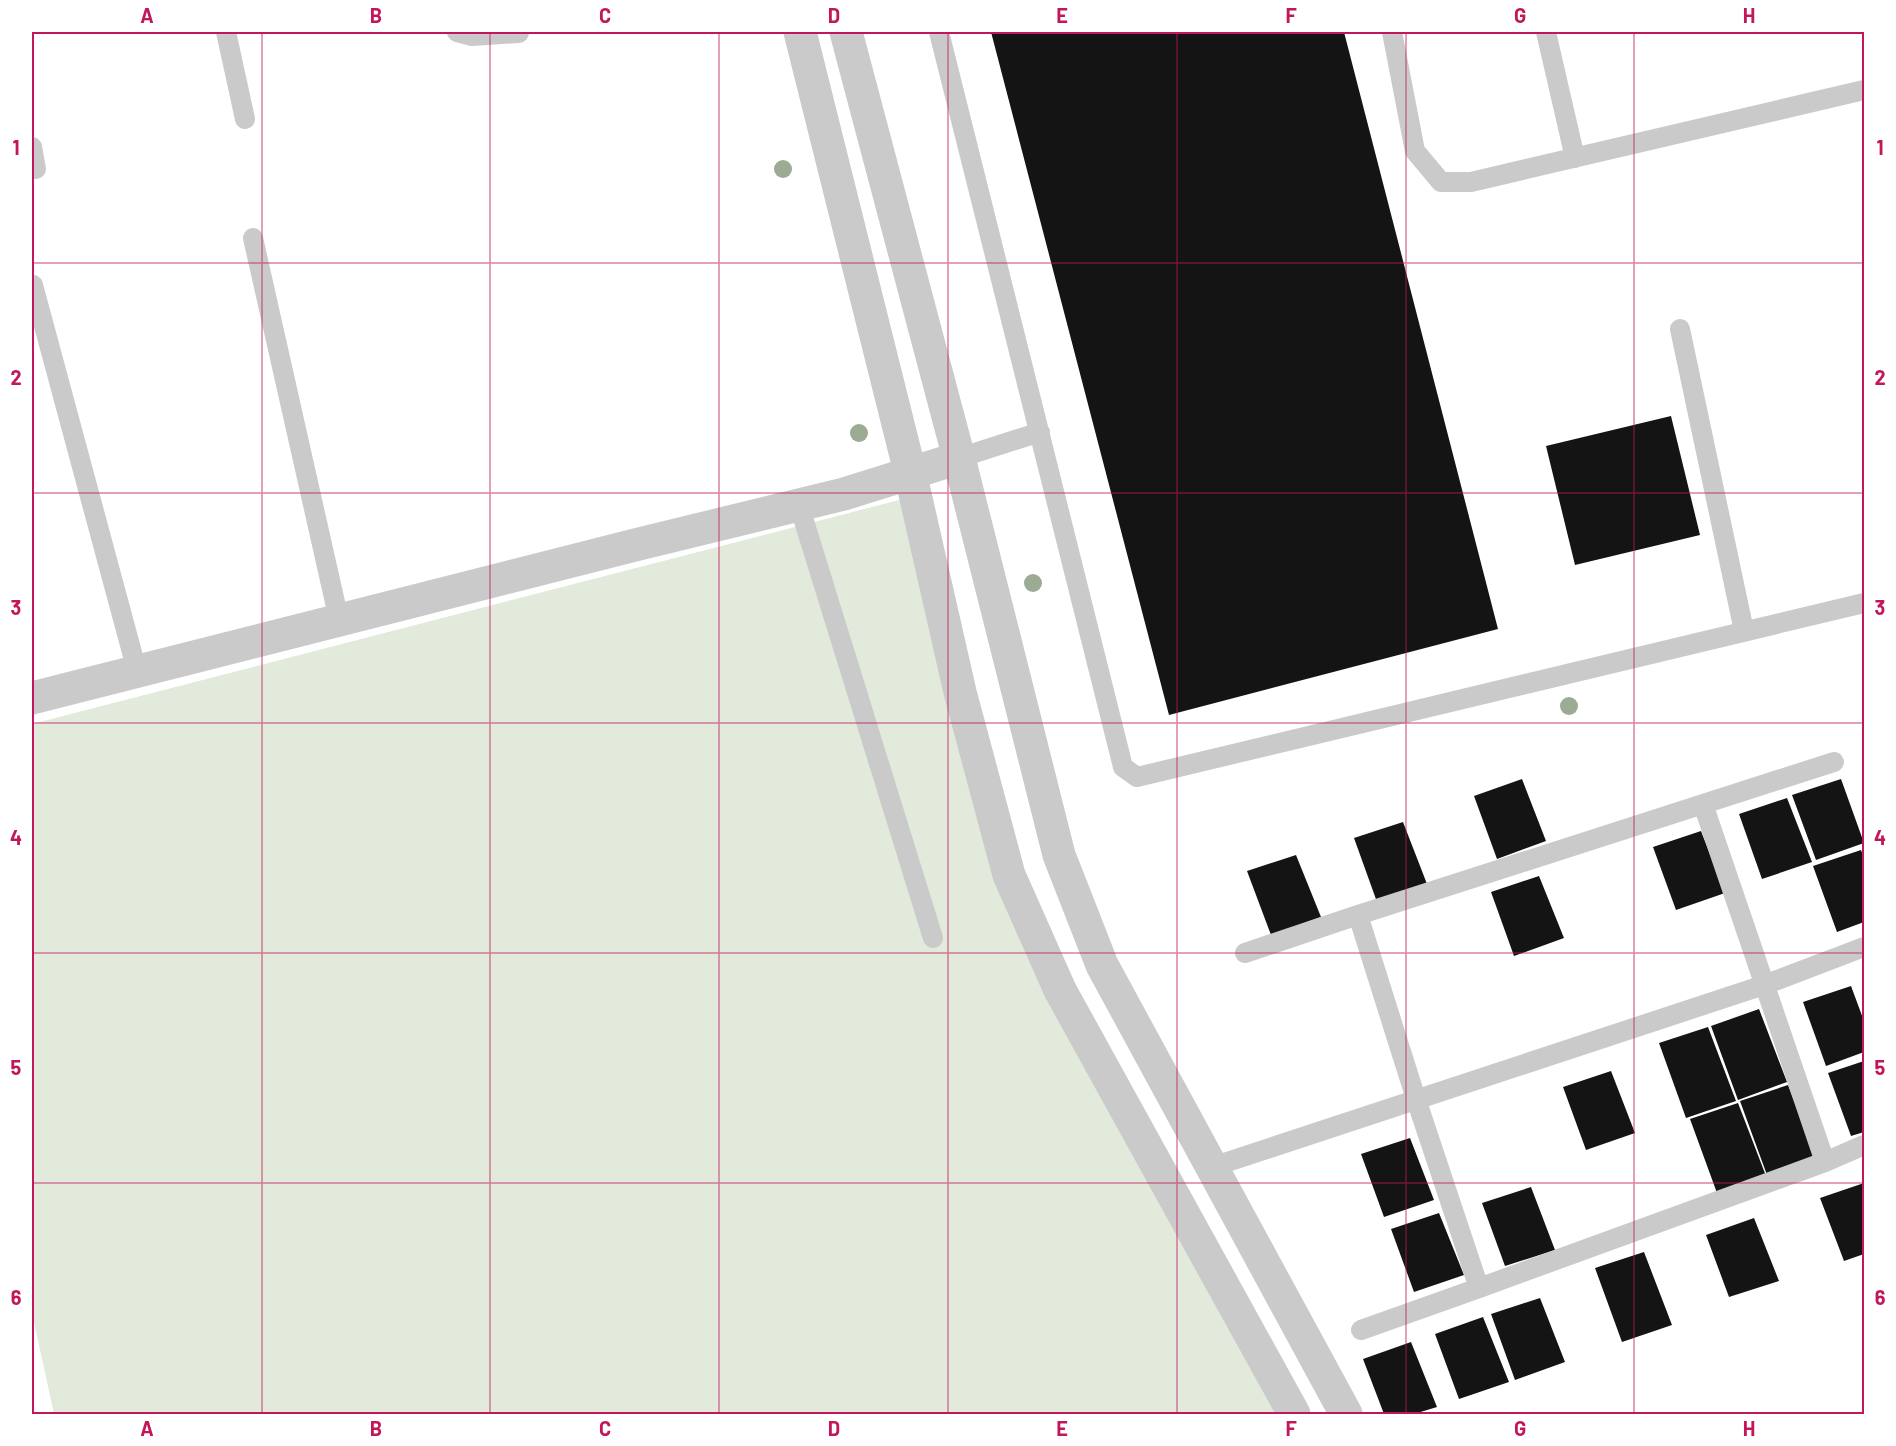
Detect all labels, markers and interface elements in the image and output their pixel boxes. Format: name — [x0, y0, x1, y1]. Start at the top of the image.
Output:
text: A — [140, 3, 154, 27]
text: B — [370, 3, 382, 27]
text: C — [599, 3, 611, 27]
text: D — [828, 3, 840, 27]
text: E — [1056, 3, 1068, 27]
text: F — [1285, 3, 1297, 27]
text: G — [1514, 3, 1526, 27]
text: H — [1743, 3, 1755, 27]
text: 1 — [12, 135, 20, 159]
text: 1 — [1876, 135, 1884, 159]
text: 2 — [10, 365, 22, 389]
text: 2 — [1874, 365, 1886, 389]
text: 3 — [11, 595, 21, 619]
text: 3 — [1875, 595, 1885, 619]
text: 4 — [10, 825, 22, 849]
text: 4 — [1874, 825, 1886, 849]
text: 5 — [11, 1055, 22, 1079]
text: 5 — [1875, 1055, 1886, 1079]
text: 6 — [11, 1285, 22, 1309]
text: 6 — [1875, 1285, 1886, 1309]
text: A — [140, 1416, 154, 1440]
text: B — [370, 1416, 382, 1440]
text: C — [599, 1416, 611, 1440]
text: D — [828, 1416, 840, 1440]
text: E — [1056, 1416, 1068, 1440]
text: F — [1285, 1416, 1297, 1440]
text: G — [1514, 1416, 1526, 1440]
text: H — [1743, 1416, 1755, 1440]

